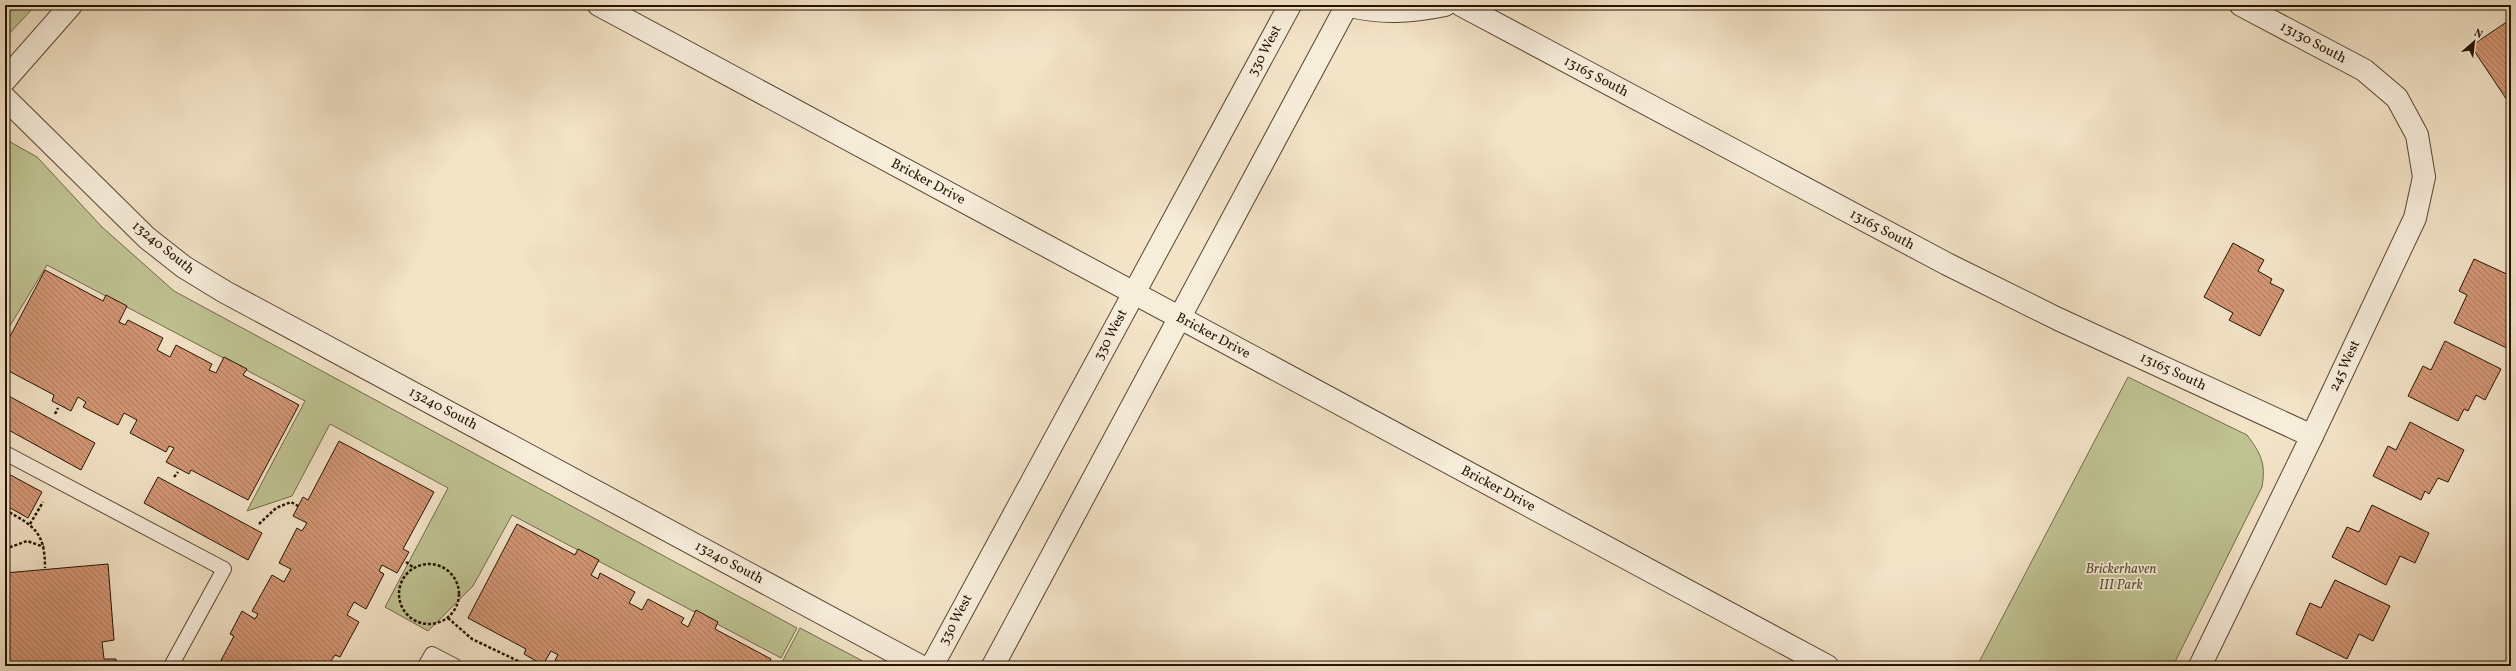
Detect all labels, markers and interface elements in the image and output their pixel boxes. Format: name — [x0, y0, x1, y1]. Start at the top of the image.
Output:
street label: 13130 South — [2277, 18, 2349, 68]
street label: 330 West — [1244, 22, 1286, 80]
north arrow — [2454, 22, 2494, 62]
text: N — [2471, 26, 2485, 43]
street label: 13165 South — [1560, 52, 1632, 102]
street label: Bricker Drive — [888, 154, 969, 210]
street label: 13165 South — [1846, 205, 1918, 255]
street label: 13240 South — [128, 217, 198, 279]
street label: 330 West — [1090, 306, 1132, 364]
street label: Bricker Drive — [1173, 308, 1254, 364]
street label: 245 West — [2325, 337, 2365, 395]
street label: 13165 South — [2137, 348, 2209, 396]
street label: 13240 South — [405, 383, 481, 435]
street label: Bricker Drive — [1458, 461, 1539, 517]
street label: 13240 South — [691, 537, 767, 589]
park label: Brickerhaven III Park — [2085, 560, 2157, 595]
street label: 330 West — [935, 591, 977, 649]

